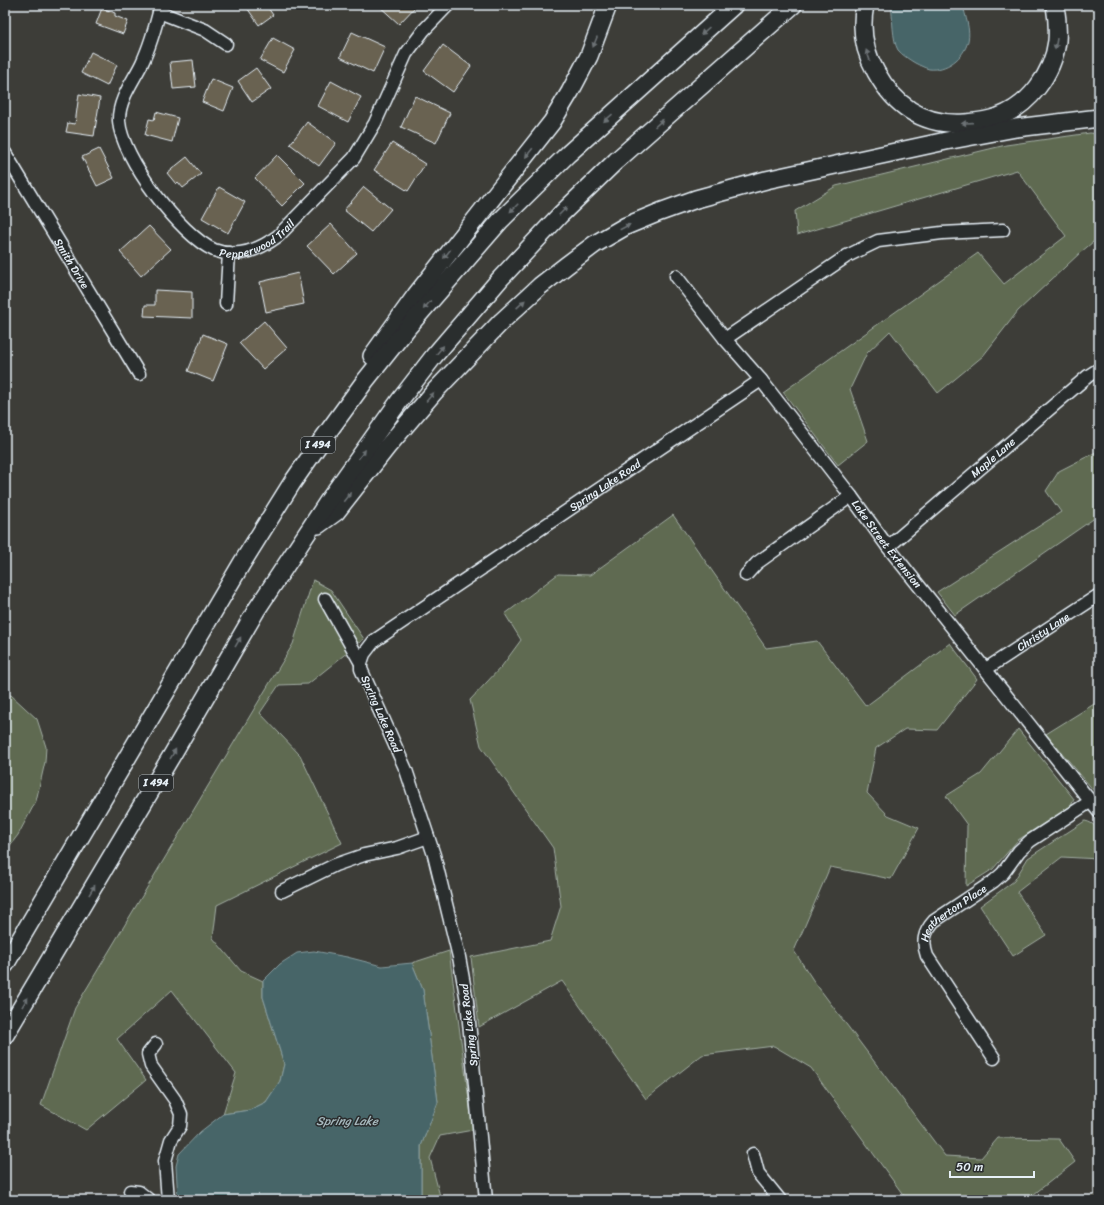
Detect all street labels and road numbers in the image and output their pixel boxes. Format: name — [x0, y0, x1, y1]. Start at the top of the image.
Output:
street label: Pepperwood Trail — [218, 214, 300, 263]
street label: Smith Drive — [49, 234, 95, 293]
street label: Maple Lane — [966, 432, 1020, 482]
road number: I 494 — [301, 437, 335, 453]
street label: Spring Lake Road — [565, 454, 646, 516]
street label: Lake Street Extension — [847, 495, 927, 592]
street label: Christy Lane — [1013, 607, 1074, 656]
street label: Spring Lake Road — [355, 672, 407, 757]
road number: I 494 — [139, 775, 173, 791]
street label: Heatherton Place — [915, 879, 991, 943]
street label: Spring Lake Road — [454, 982, 483, 1067]

